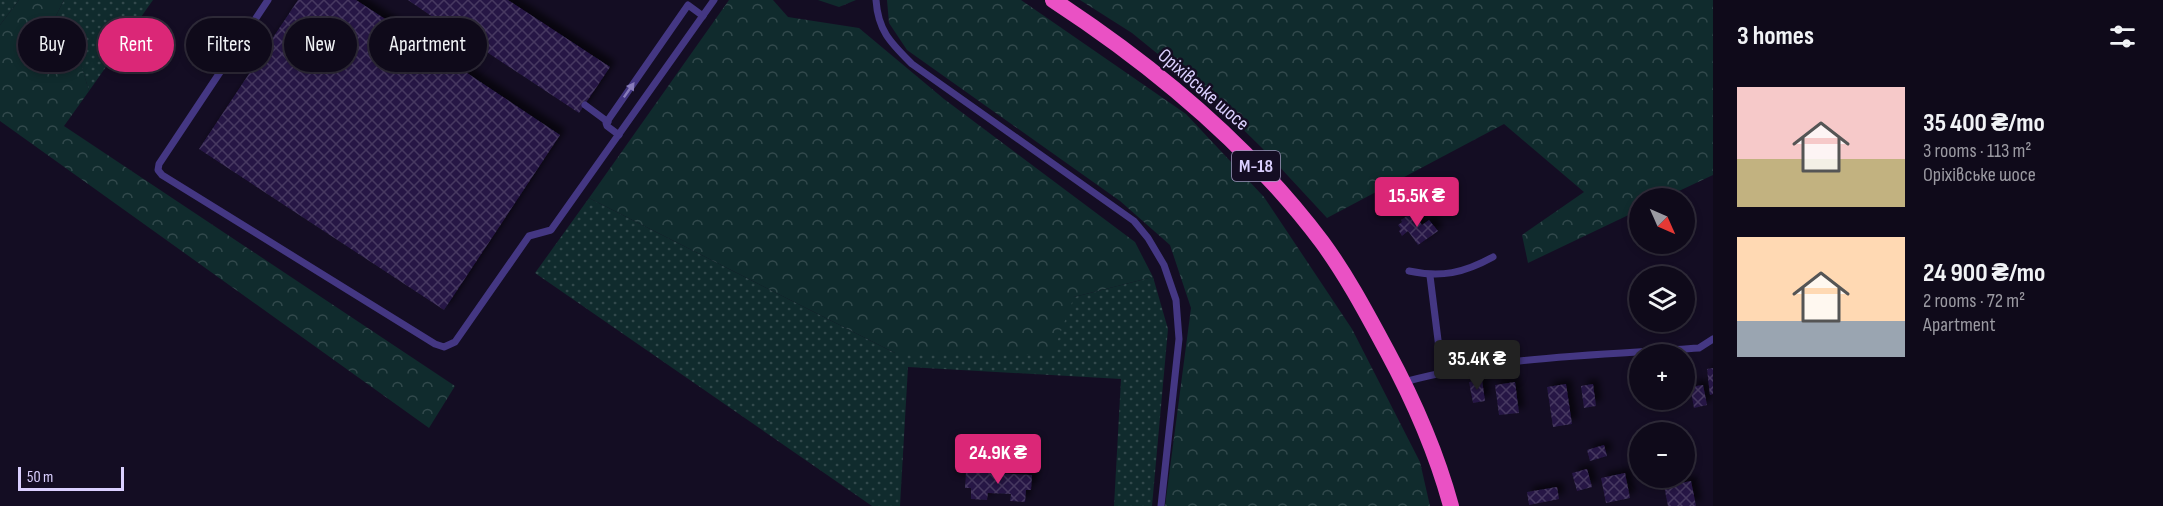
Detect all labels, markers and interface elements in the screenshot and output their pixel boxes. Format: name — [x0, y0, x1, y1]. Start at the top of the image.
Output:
chip: Buy — [18, 18, 86, 72]
chip: Rent — [98, 18, 174, 72]
chip: Filters — [186, 18, 272, 72]
chip: New — [284, 18, 357, 72]
chip: Apartment — [369, 18, 487, 72]
icon: filters — [2106, 20, 2139, 53]
text: 3 homes — [1737, 21, 1814, 52]
street label: Оріхівське шосе — [1153, 44, 1254, 136]
one-way arrow — [623, 82, 635, 98]
text: 35 400 ₴/mo — [1923, 108, 2045, 139]
icon: home — [1785, 111, 1857, 183]
text: 3 rooms · 113 m² — [1923, 139, 2032, 163]
road number: М-18 — [1232, 151, 1280, 181]
text: Оріхівське шосе — [1923, 163, 2036, 187]
pin: 15.5K ₴ — [1362, 177, 1472, 228]
text: 15.5K ₴ — [1389, 184, 1445, 208]
north arrow — [1629, 188, 1695, 254]
map controls — [1629, 188, 1695, 488]
text: 24 900 ₴/mo — [1923, 258, 2045, 289]
icon: home — [1785, 261, 1857, 333]
button: layers — [1629, 266, 1695, 332]
text: 2 rooms · 72 m² — [1923, 289, 2025, 313]
text: Apartment — [1923, 313, 1996, 337]
pin: 35.4K ₴ — [1422, 340, 1532, 391]
button: + — [1629, 344, 1695, 410]
text: 35.4K ₴ — [1448, 347, 1506, 371]
button: − — [1629, 422, 1695, 488]
pin: 24.9K ₴ — [943, 434, 1053, 485]
text: 24.9K ₴ — [969, 441, 1027, 465]
scale bar — [18, 464, 124, 492]
text: 50 m — [27, 468, 53, 487]

